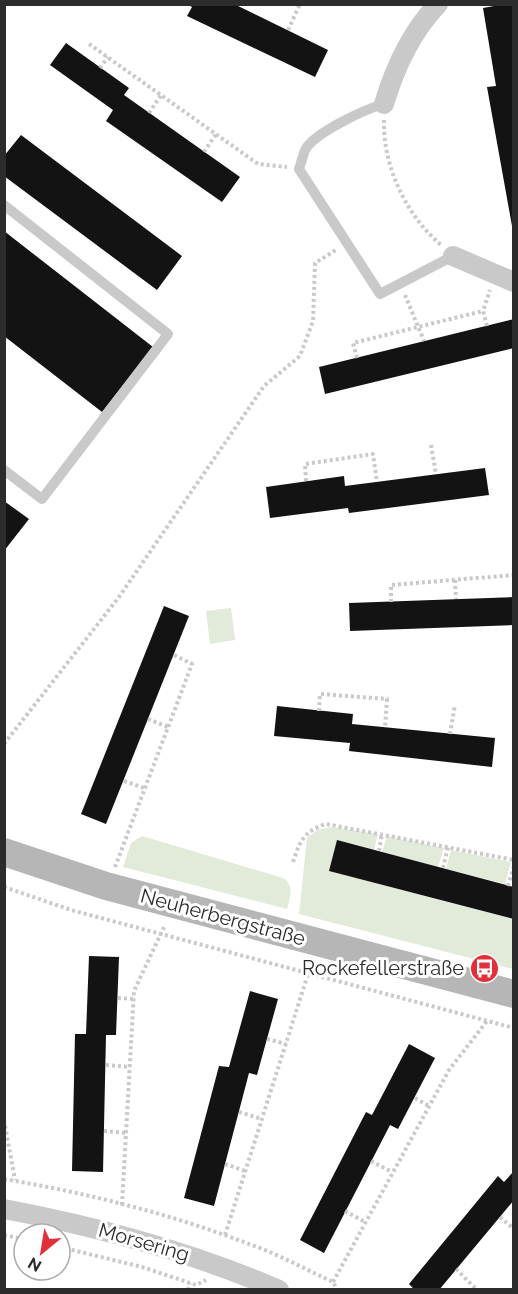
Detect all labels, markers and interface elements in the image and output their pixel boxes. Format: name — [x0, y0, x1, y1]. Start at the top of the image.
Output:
street label: Neuherbergstraße — [138, 883, 308, 951]
bus stop icon: Rockefellerstraße — [469, 952, 501, 984]
place label: Rockefellerstraße — [302, 956, 464, 980]
street label: Morsering — [96, 1218, 192, 1266]
north arrow — [12, 1222, 72, 1282]
text: N — [25, 1253, 45, 1276]

